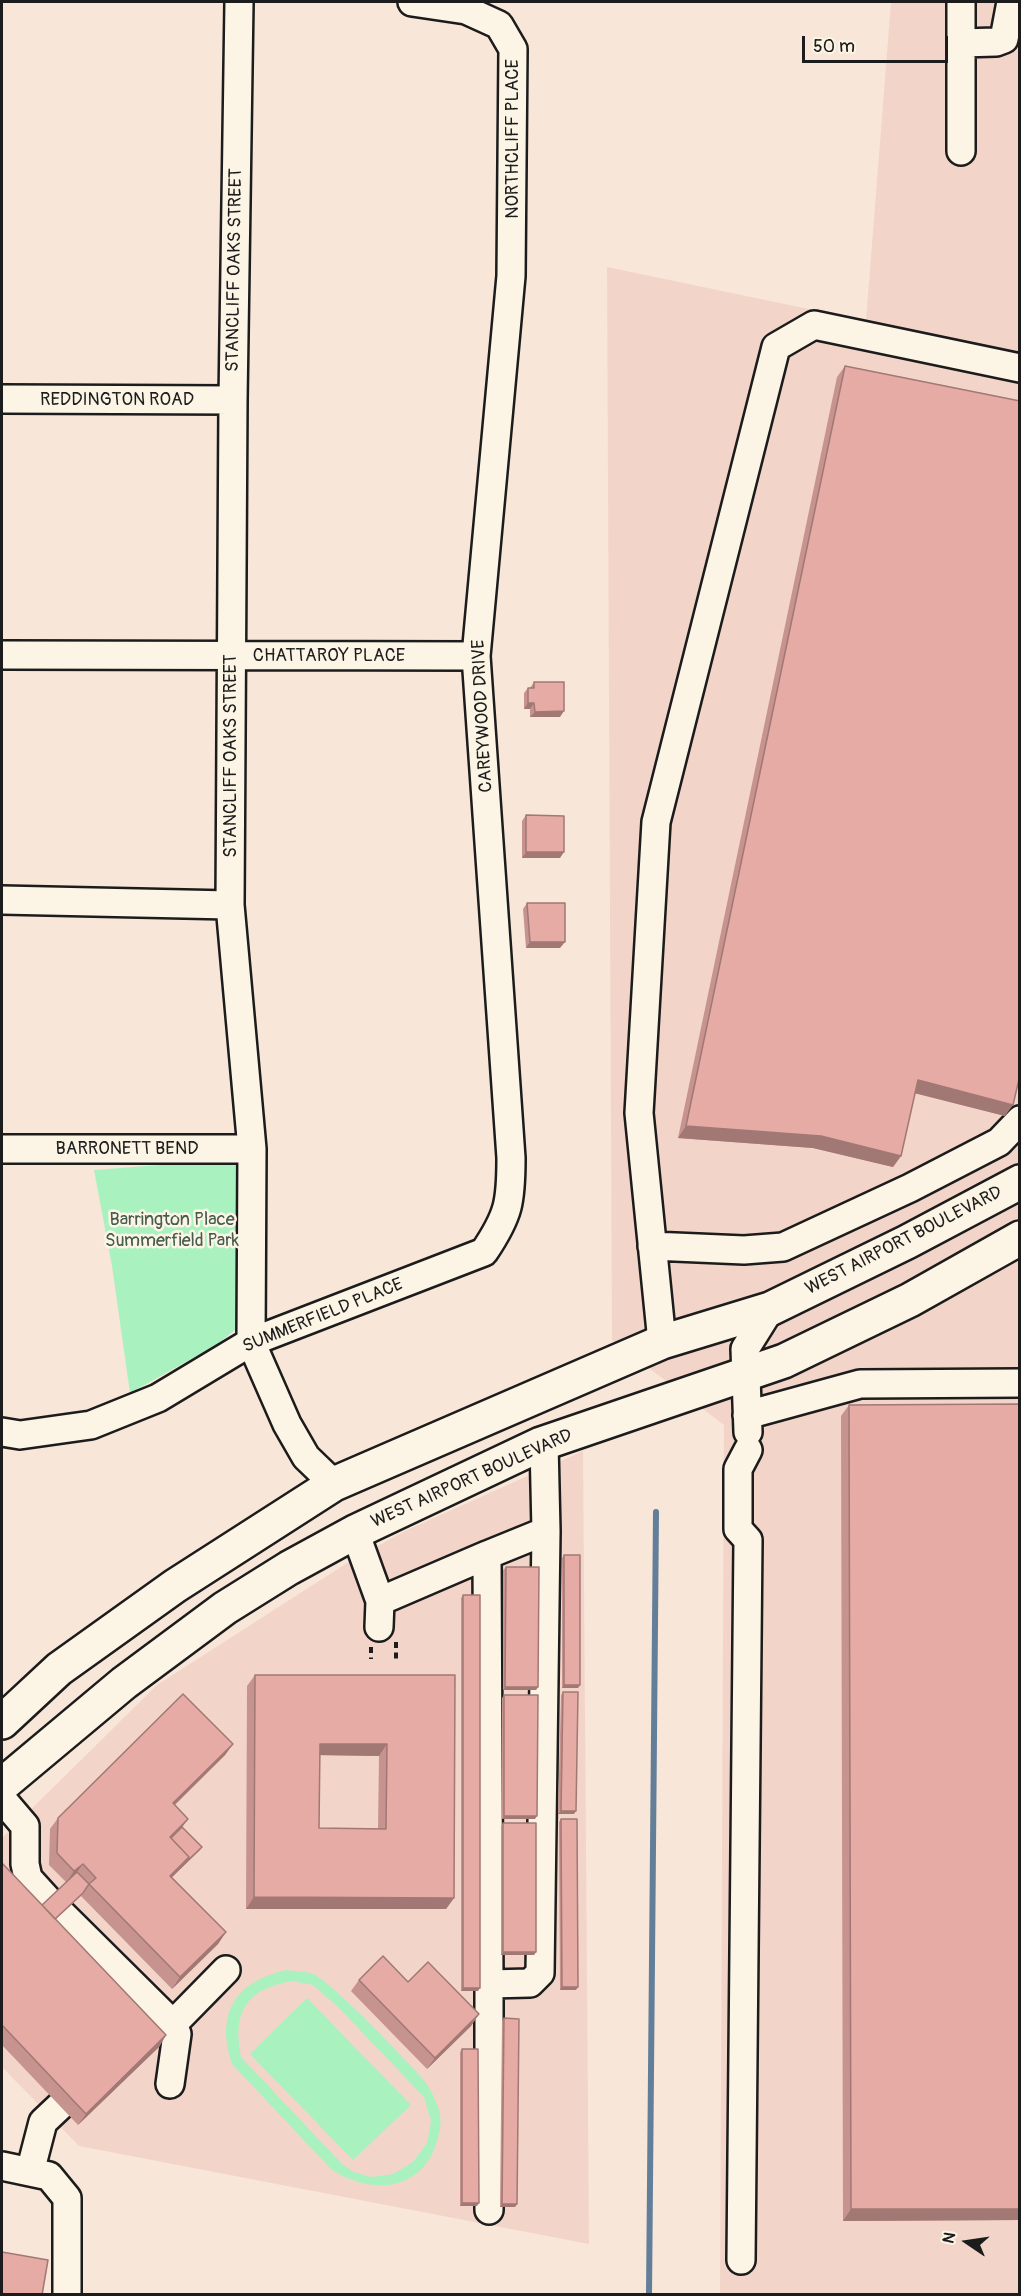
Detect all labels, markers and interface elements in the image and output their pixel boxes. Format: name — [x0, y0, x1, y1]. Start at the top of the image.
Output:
scale bar — [805, 24, 950, 62]
text: 50 m — [813, 35, 855, 58]
street label: NORTHCLIFF PLACE — [502, 59, 524, 219]
street label: STANCLIFF OAKS STREET — [222, 168, 248, 372]
street label: REDDINGTON ROAD — [40, 389, 194, 411]
street label: CAREYWOOD DRIVE — [468, 639, 498, 793]
street label: CHATTAROY PLACE — [253, 645, 405, 667]
street label: STANCLIFF OAKS STREET — [220, 654, 242, 858]
street label: BARRONETT BEND — [56, 1138, 198, 1160]
street label: WEST AIRPORT BOULEVARD — [802, 1182, 1006, 1300]
park label: Barrington Place Summerfield Park — [105, 1209, 239, 1252]
street label: SUMMERFIELD PLACE — [240, 1274, 406, 1358]
street label: WEST AIRPORT BOULEVARD — [368, 1425, 576, 1533]
north arrow — [937, 2212, 997, 2272]
text: N — [938, 2230, 960, 2245]

